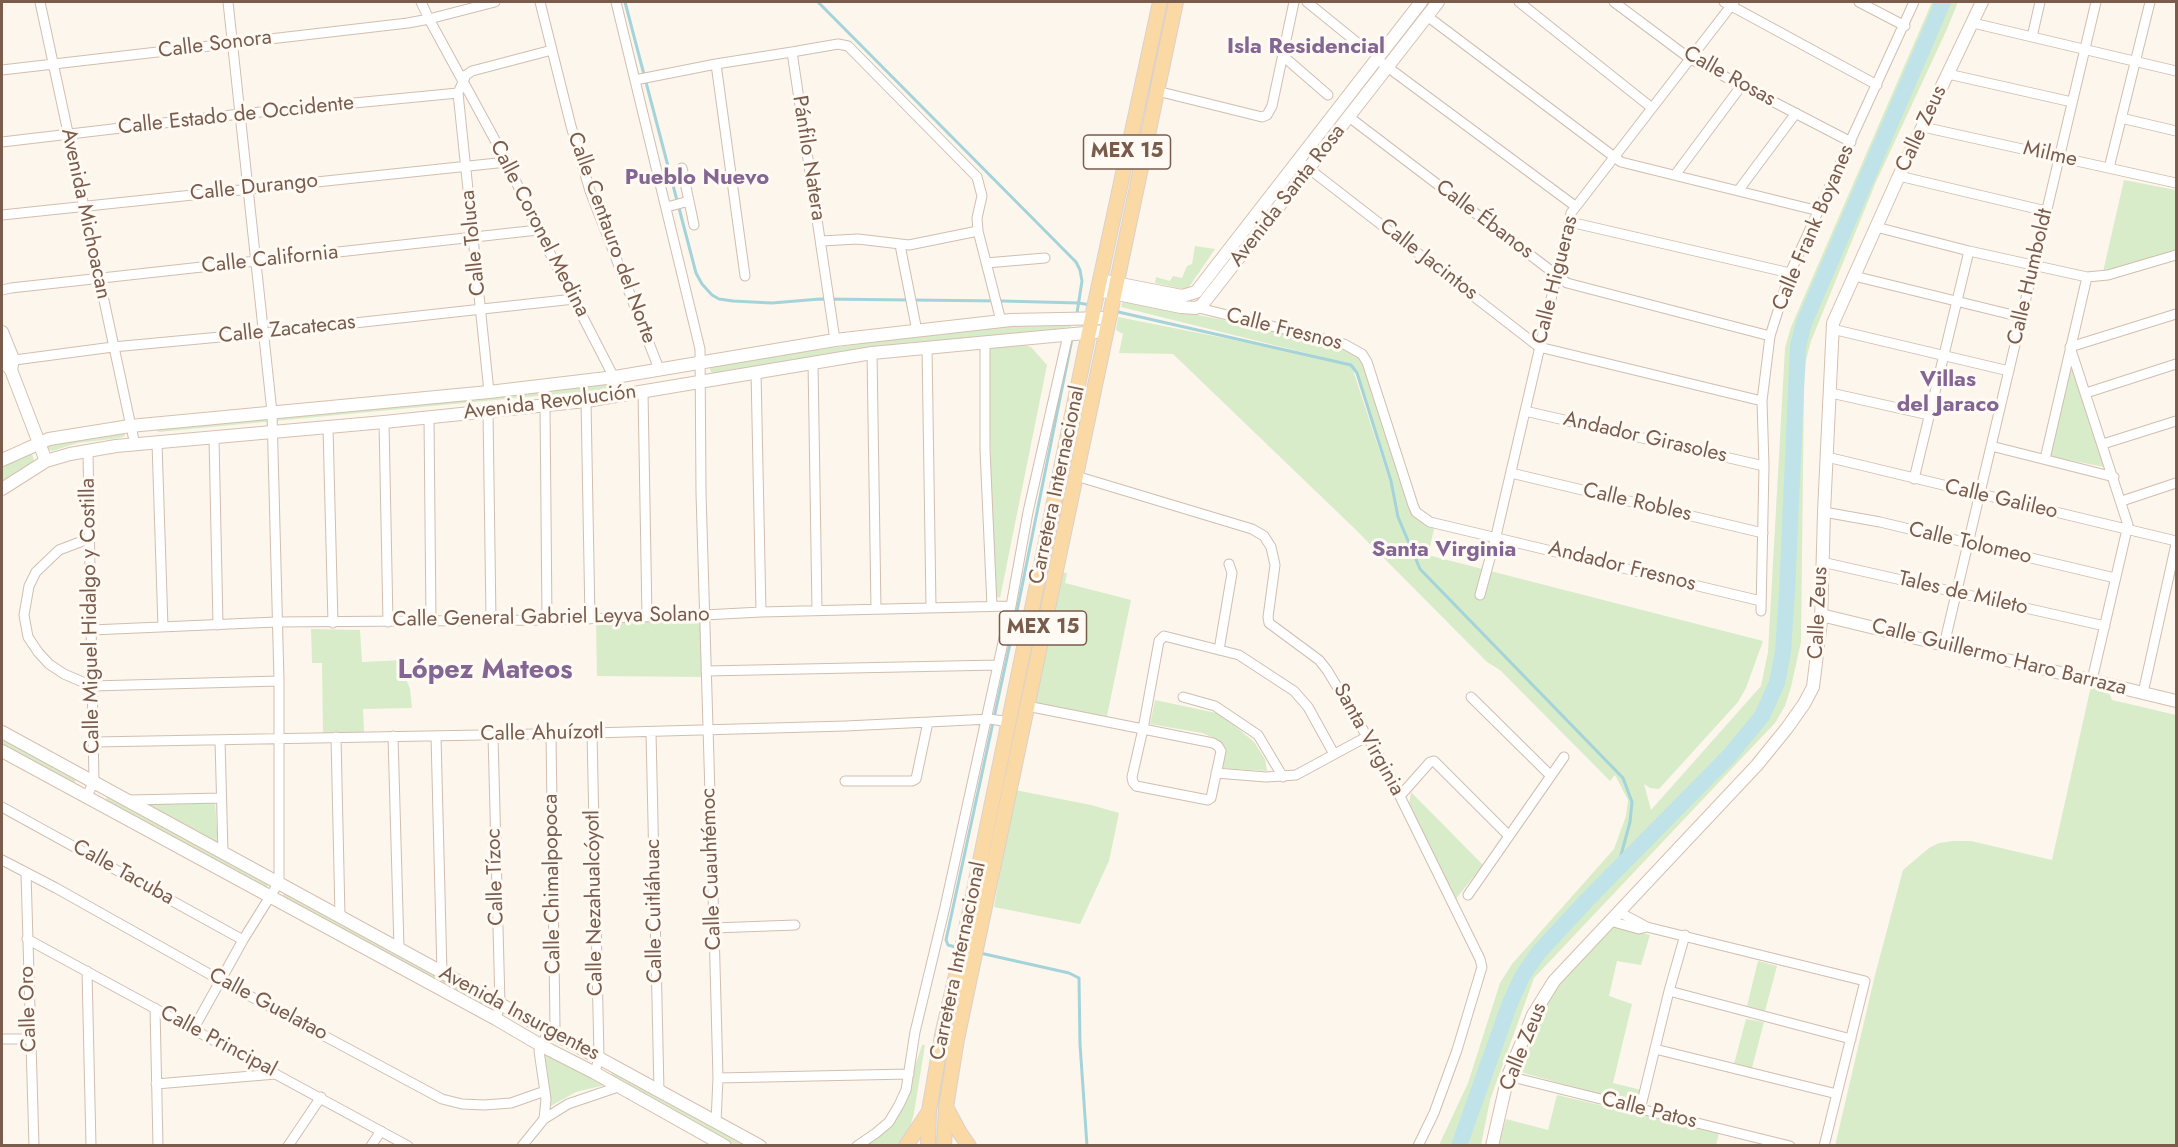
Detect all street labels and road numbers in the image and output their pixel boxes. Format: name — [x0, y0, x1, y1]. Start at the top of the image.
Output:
street label: Calle Sonora — [157, 26, 273, 64]
street label: Calle Rosas — [1678, 41, 1780, 113]
street label: Calle Zeus — [1891, 82, 1953, 176]
street label: Calle Estado de Occidente — [117, 91, 355, 141]
street label: Pánfilo Natera — [786, 94, 830, 222]
street label: Avenida Santa Rosa — [1225, 120, 1351, 272]
street label: Avenida Michoacan — [55, 126, 115, 302]
street label: Calle Centauro del Norte — [561, 129, 661, 347]
road number: MEX 15 — [1084, 135, 1170, 169]
street label: Calle Coronel Medina — [484, 136, 594, 322]
street label: Milme — [2021, 137, 2079, 173]
street label: Calle Frank Boyanes — [1768, 141, 1860, 315]
street label: Calle Durango — [189, 169, 319, 207]
street label: Calle Ébanos — [1430, 175, 1538, 265]
street label: Calle Toluca — [456, 189, 492, 297]
street label: Calle Humboldt — [2003, 206, 2059, 348]
street label: Calle Higueras — [1528, 213, 1584, 347]
street label: Calle Jacintos — [1374, 214, 1482, 306]
street label: Calle California — [200, 240, 340, 280]
street label: Calle Fresnos — [1223, 303, 1345, 357]
street label: Calle Zacatecas — [217, 310, 357, 350]
street label: Avenida Revolución — [462, 380, 638, 426]
street label: Carretera Internacional — [1025, 384, 1091, 586]
street label: Andador Girasoles — [1561, 407, 1729, 469]
street label: Calle Galileo — [1942, 475, 2060, 525]
street label: Calle Miguel Hidalgo y Costilla — [76, 478, 106, 754]
street label: Calle Robles — [1580, 478, 1694, 528]
street label: Calle Tolomeo — [1906, 518, 2034, 570]
street label: Andador Fresnos — [1546, 536, 1698, 598]
street label: Calle Zeus — [1804, 566, 1834, 660]
street label: Tales de Mileto — [1896, 567, 2030, 621]
street label: Calle General Gabriel Leyva Solano — [392, 603, 710, 633]
road number: MEX 15 — [1000, 611, 1086, 645]
street label: Calle Guillermo Haro Barraza — [1869, 614, 2129, 702]
street label: Santa Virginia — [1327, 680, 1409, 800]
street label: Calle Ahuízotl — [480, 720, 604, 748]
street label: Calle Cuauhtémoc — [697, 787, 727, 951]
street label: Calle Chimalpopoca — [539, 794, 567, 974]
street label: Calle Nezahualcóyotl — [581, 810, 609, 996]
street label: Calle Tízoc — [482, 828, 510, 926]
street label: Calle Tacuba — [68, 835, 178, 911]
street label: Calle Cuitláhuac — [641, 839, 669, 983]
street label: Carretera Internacional — [926, 860, 992, 1062]
street label: Avenida Insurgentes — [434, 961, 604, 1067]
street label: Calle Guelatao — [204, 963, 332, 1047]
street label: Calle Oro — [15, 965, 43, 1053]
street label: Calle Zeus — [1495, 999, 1553, 1095]
street label: Calle Principal — [155, 1001, 281, 1083]
street label: Calle Patos — [1599, 1087, 1699, 1135]

